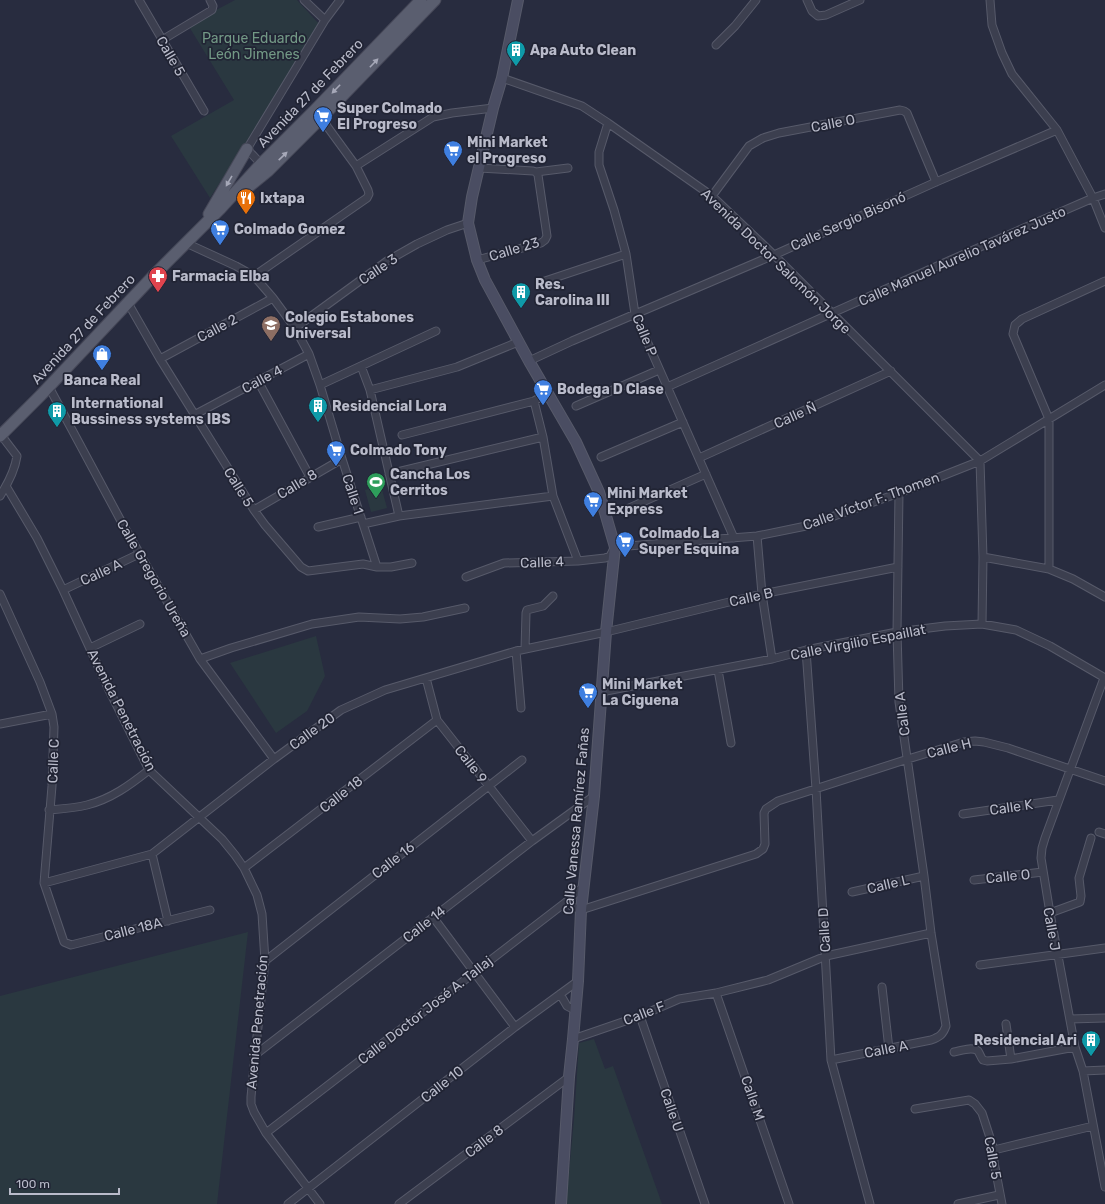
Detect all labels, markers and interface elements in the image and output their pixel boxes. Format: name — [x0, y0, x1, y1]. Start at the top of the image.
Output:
park label: Parque Eduardo León Jimenes — [202, 30, 306, 63]
street label: Calle 5 — [152, 33, 189, 79]
street label: Avenida 27 de Febrero — [254, 35, 367, 151]
building icon: Apa Auto Clean — [505, 39, 527, 67]
place label: Apa Auto Clean — [530, 42, 636, 59]
one-way arrow — [370, 58, 379, 68]
one-way arrow — [331, 84, 341, 94]
place label: Super Colmado El Progreso — [337, 100, 442, 133]
supermarket icon: Super Colmado El Progreso — [312, 105, 334, 133]
street label: Calle O — [810, 111, 857, 136]
place label: Mini Market el Progreso — [467, 134, 548, 167]
supermarket icon: Mini Market el Progreso — [442, 139, 464, 167]
one-way arrow — [278, 151, 288, 160]
one-way arrow — [225, 175, 232, 187]
street label: Avenida Doctor Salomón Jorge — [697, 185, 854, 338]
restaurant icon: Ixtapa — [235, 187, 257, 215]
street label: Calle Sergio Bisonó — [788, 188, 909, 255]
place label: Ixtapa — [260, 190, 305, 207]
street label: Calle Manuel Aurelio Tavárez Justo — [856, 203, 1068, 310]
supermarket icon: Colmado Gomez — [209, 218, 231, 246]
place label: Colmado Gomez — [234, 221, 346, 238]
street label: Calle 23 — [487, 234, 541, 265]
street label: Calle 3 — [355, 250, 401, 289]
pharmacy icon: Farmacia Elba — [147, 265, 169, 293]
place label: Farmacia Elba — [172, 268, 270, 285]
street label: Avenida 27 de Febrero — [28, 271, 139, 388]
place label: Res. Carolina III — [535, 276, 610, 309]
building icon: Res. Carolina III — [510, 281, 532, 309]
place label: Colegio Estabones Universal — [285, 309, 414, 342]
street label: Calle 2 — [194, 311, 240, 346]
street label: Calle P — [628, 312, 661, 359]
school or university icon: Colegio Estabones Universal — [260, 314, 282, 342]
shop icon: Banca Real — [91, 343, 113, 371]
street label: Calle 4 — [239, 362, 286, 397]
place label: Banca Real — [64, 372, 140, 389]
supermarket icon: Bodega D Clase — [532, 378, 554, 406]
place label: Bodega D Clase — [557, 381, 664, 398]
place label: International Bussiness systems IBS — [71, 395, 230, 428]
building icon: Residencial Lora — [307, 395, 329, 423]
place label: Residencial Lora — [332, 398, 447, 415]
street label: Calle Ñ — [771, 398, 819, 432]
building icon: International Bussiness systems IBS — [46, 400, 68, 428]
supermarket icon: Colmado Tony — [325, 439, 347, 467]
place label: Colmado Tony — [350, 442, 447, 459]
street label: Calle 5 — [220, 464, 257, 510]
street label: Calle 8 — [274, 466, 321, 503]
place label: Cancha Los Cerritos — [390, 466, 471, 499]
street label: Calle Víctor F. Thomen — [801, 469, 942, 534]
sports icon: Cancha Los Cerritos — [365, 471, 387, 499]
street label: Calle 1 — [338, 472, 367, 516]
place label: Mini Market Express — [607, 485, 688, 518]
supermarket icon: Mini Market Express — [582, 490, 604, 518]
street label: Calle Gregorio Ureña — [113, 516, 194, 640]
place label: Colmado La Super Esquina — [639, 525, 739, 558]
supermarket icon: Colmado La Super Esquina — [614, 530, 636, 558]
street label: Calle 4 — [520, 553, 565, 572]
street label: Calle A — [78, 555, 125, 589]
street label: Calle B — [728, 584, 775, 611]
street label: Calle Virgilio Espaillat — [789, 621, 928, 664]
street label: Avenida Penetración — [83, 646, 160, 774]
place label: Mini Market La Ciguena — [602, 676, 683, 709]
supermarket icon: Mini Market La Ciguena — [577, 681, 599, 709]
street label: Calle A — [891, 690, 914, 737]
street label: Calle 20 — [286, 709, 339, 754]
street label: Calle Vanessa Ramírez Fañas — [560, 727, 593, 915]
street label: Calle H — [925, 735, 973, 762]
street label: Calle C — [44, 739, 63, 784]
street label: Calle 9 — [451, 742, 491, 787]
street label: Calle 18 — [316, 772, 366, 816]
street label: Calle K — [988, 796, 1034, 819]
street label: Calle 16 — [369, 838, 418, 882]
street label: Calle O — [985, 866, 1031, 887]
street label: Calle L — [865, 871, 911, 898]
street label: Calle 14 — [399, 902, 449, 946]
street label: Calle J — [1039, 906, 1064, 952]
street label: Calle D — [815, 907, 834, 953]
street label: Calle 18A — [102, 914, 165, 945]
street label: Calle Doctor José A. Tallaj — [355, 953, 496, 1068]
street label: Avenida Penetración — [243, 954, 272, 1090]
street label: Calle F — [621, 998, 667, 1029]
building icon: Residencial Ari — [1080, 1029, 1102, 1057]
place label: Residencial Ari — [974, 1032, 1077, 1049]
street label: Calle A — [863, 1037, 910, 1062]
street label: Calle 10 — [417, 1062, 467, 1106]
street label: Calle M — [737, 1074, 768, 1123]
street label: Calle U — [656, 1086, 687, 1134]
street label: Calle 8 — [462, 1121, 507, 1161]
street label: Calle 5 — [980, 1135, 1005, 1181]
scale bar — [10, 1170, 119, 1196]
text: 100 m — [16, 1177, 50, 1191]

